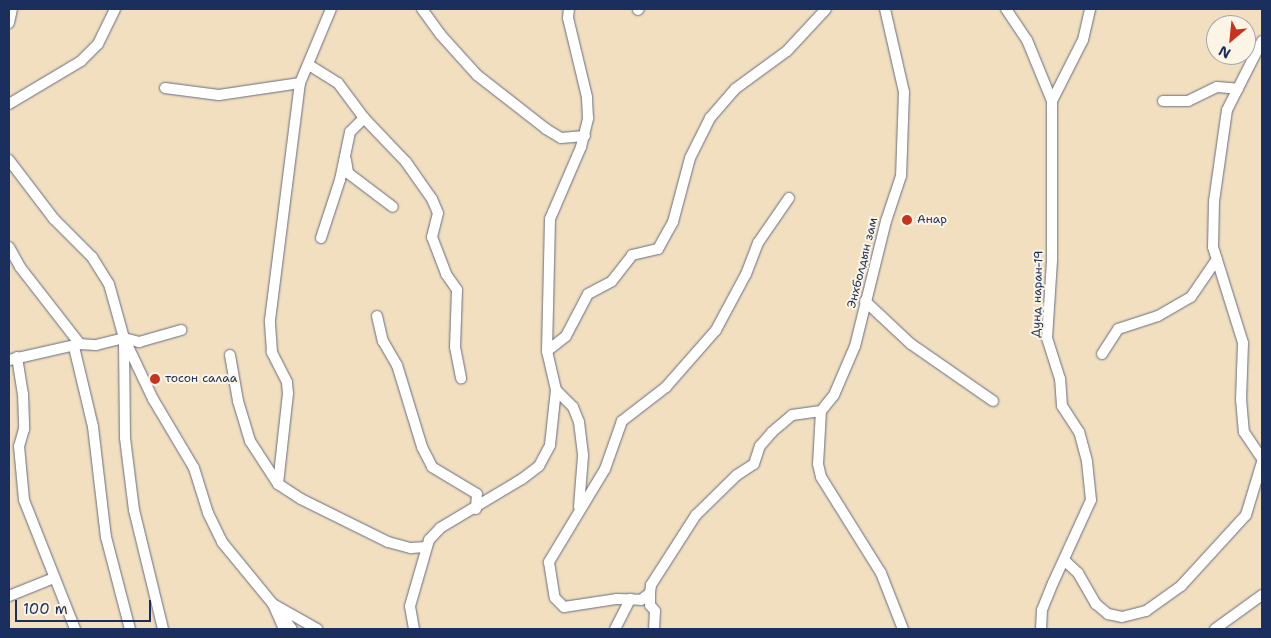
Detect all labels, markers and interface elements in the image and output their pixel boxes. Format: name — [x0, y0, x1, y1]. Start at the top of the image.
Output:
north arrow — [1206, 15, 1256, 65]
text: N — [1215, 42, 1234, 63]
place label: Анар — [917, 213, 947, 227]
marker: Анар — [901, 214, 913, 226]
street label: Энхболдын зам — [845, 216, 881, 310]
street label: Дунд наран-19 — [1029, 250, 1047, 338]
place label: тосон салаа — [165, 372, 237, 386]
marker: тосон салаа — [149, 373, 161, 385]
scale bar — [18, 590, 154, 622]
text: 100 m — [23, 599, 68, 619]

